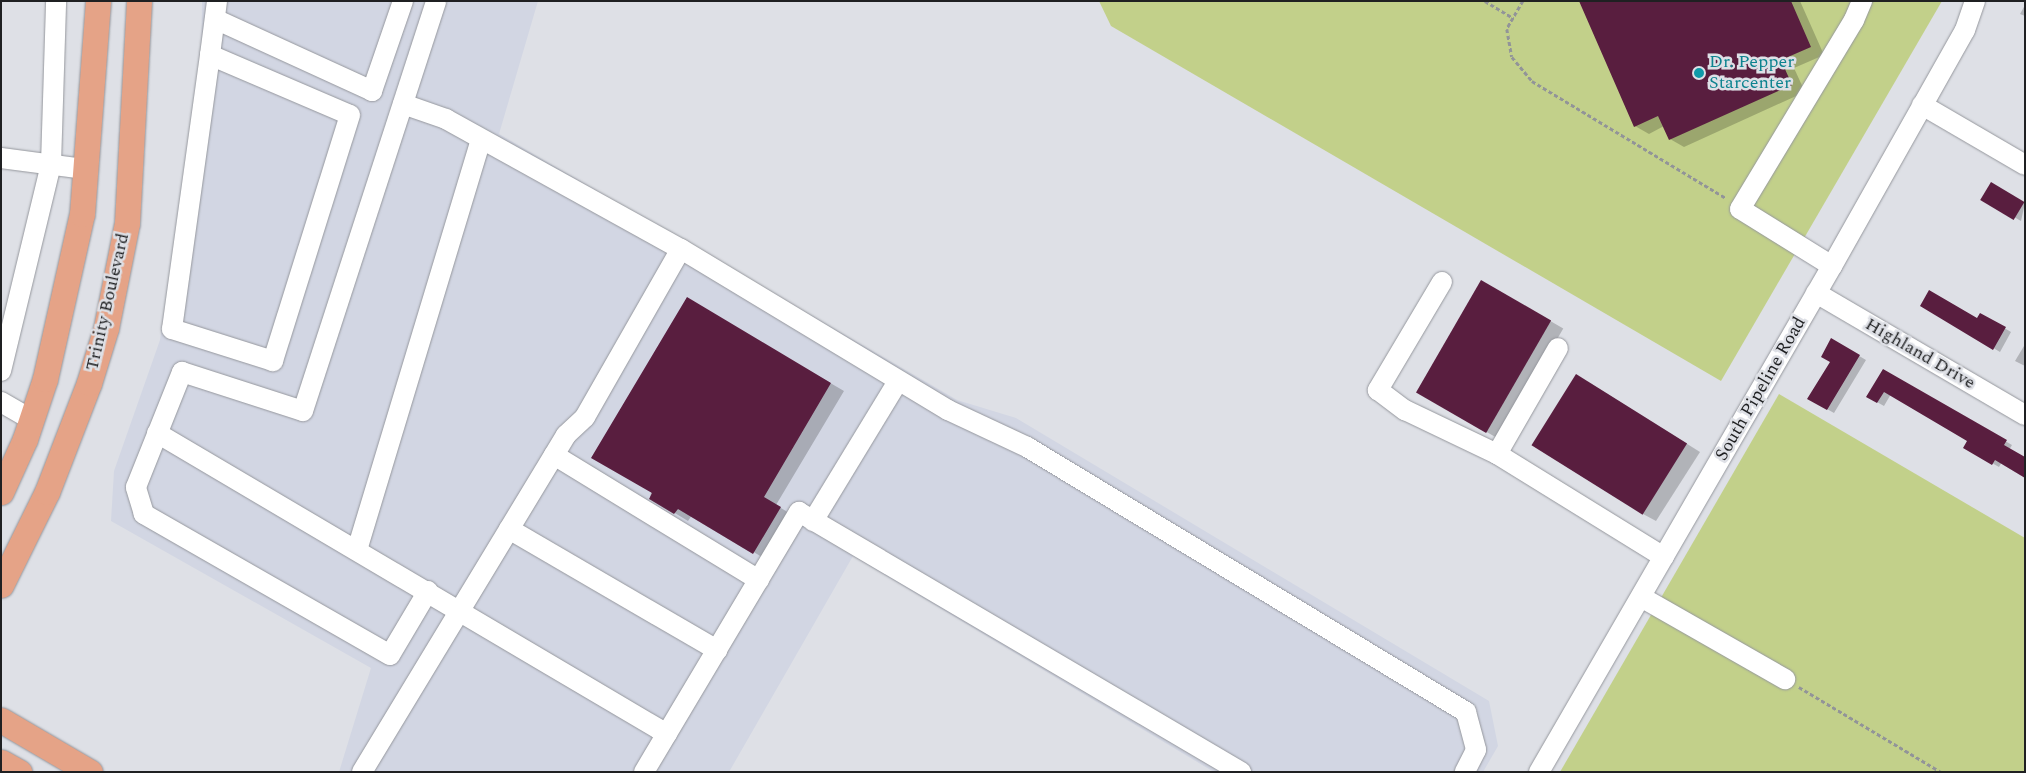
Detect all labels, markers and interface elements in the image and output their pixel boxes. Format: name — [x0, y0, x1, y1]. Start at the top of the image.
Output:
place label: Dr. Pepper Starcenter — [1709, 52, 1794, 94]
marker: Dr. Pepper Starcenter — [1693, 67, 1705, 79]
street label: Trinity Boulevard — [82, 231, 134, 373]
street label: South Pipeline Road — [1711, 313, 1811, 465]
street label: Highland Drive — [1861, 314, 1979, 394]

